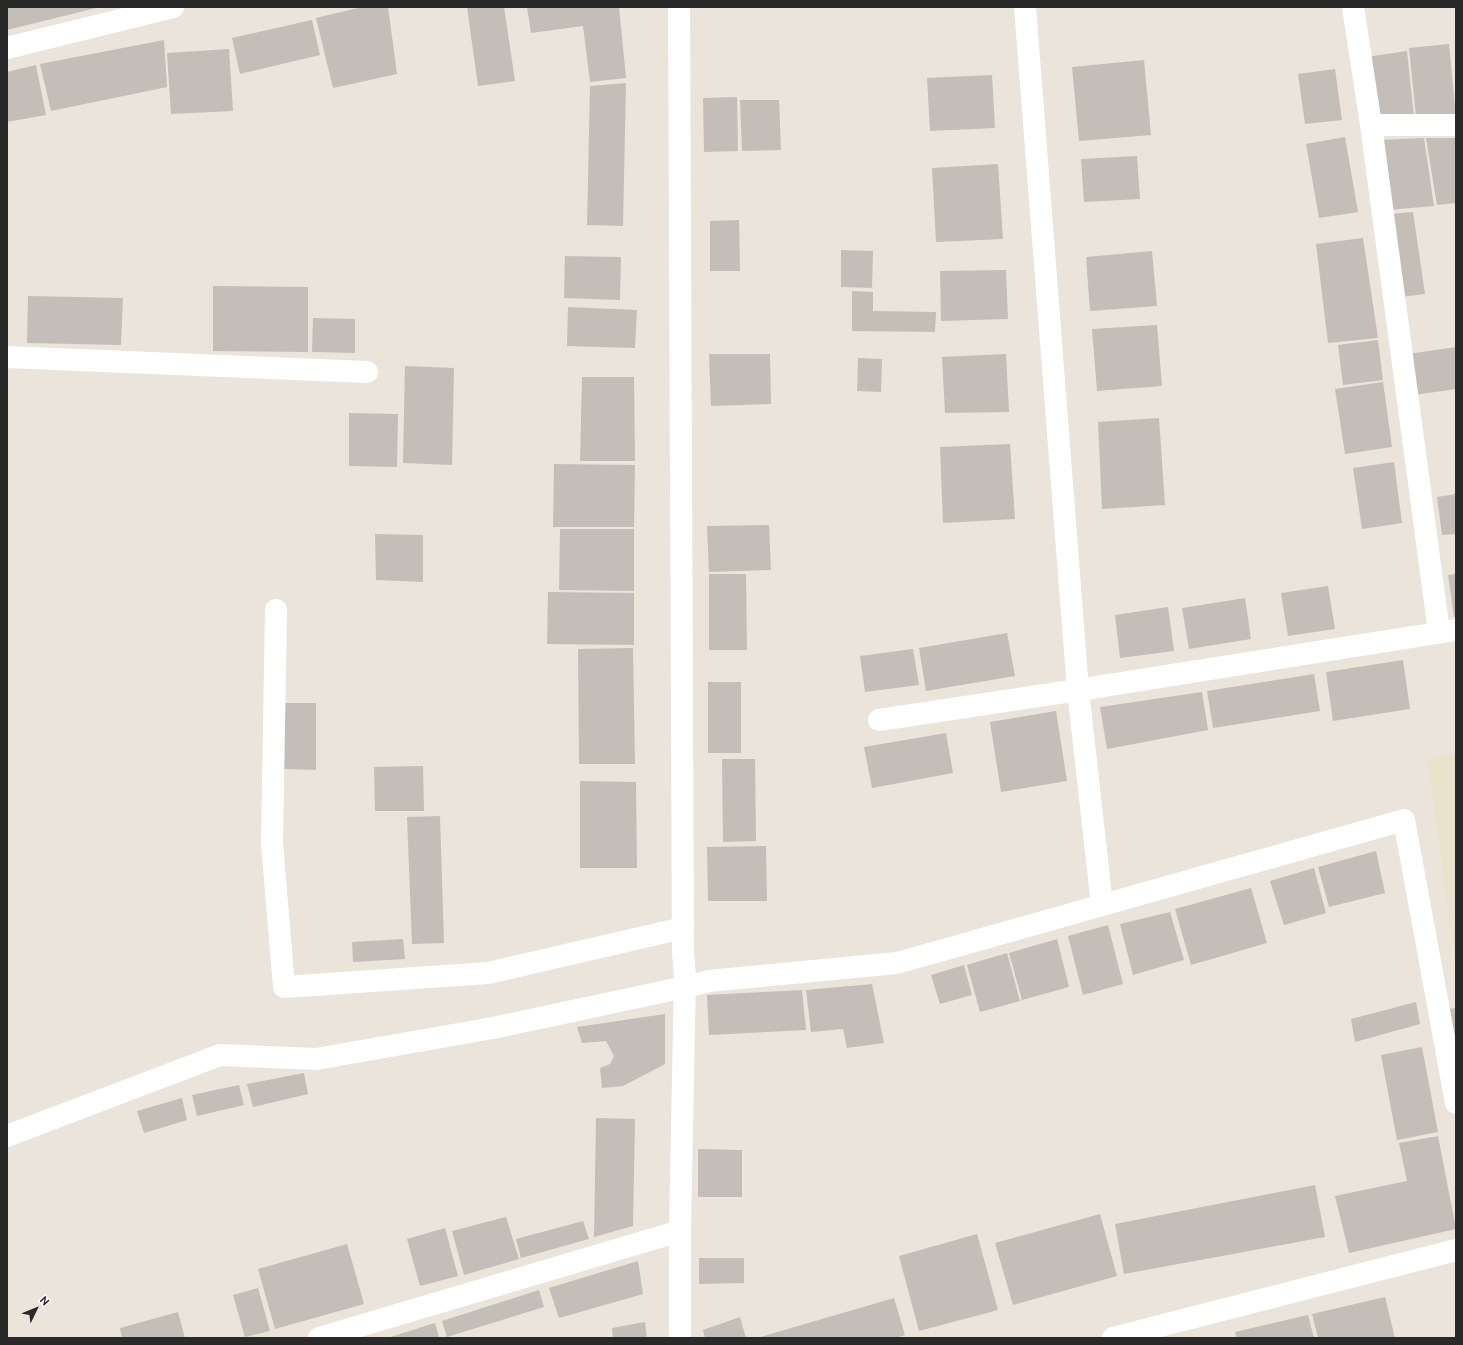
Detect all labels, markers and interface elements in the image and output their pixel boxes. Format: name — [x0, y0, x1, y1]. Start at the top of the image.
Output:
north arrow — [16, 1289, 56, 1329]
text: N — [38, 1294, 52, 1308]

